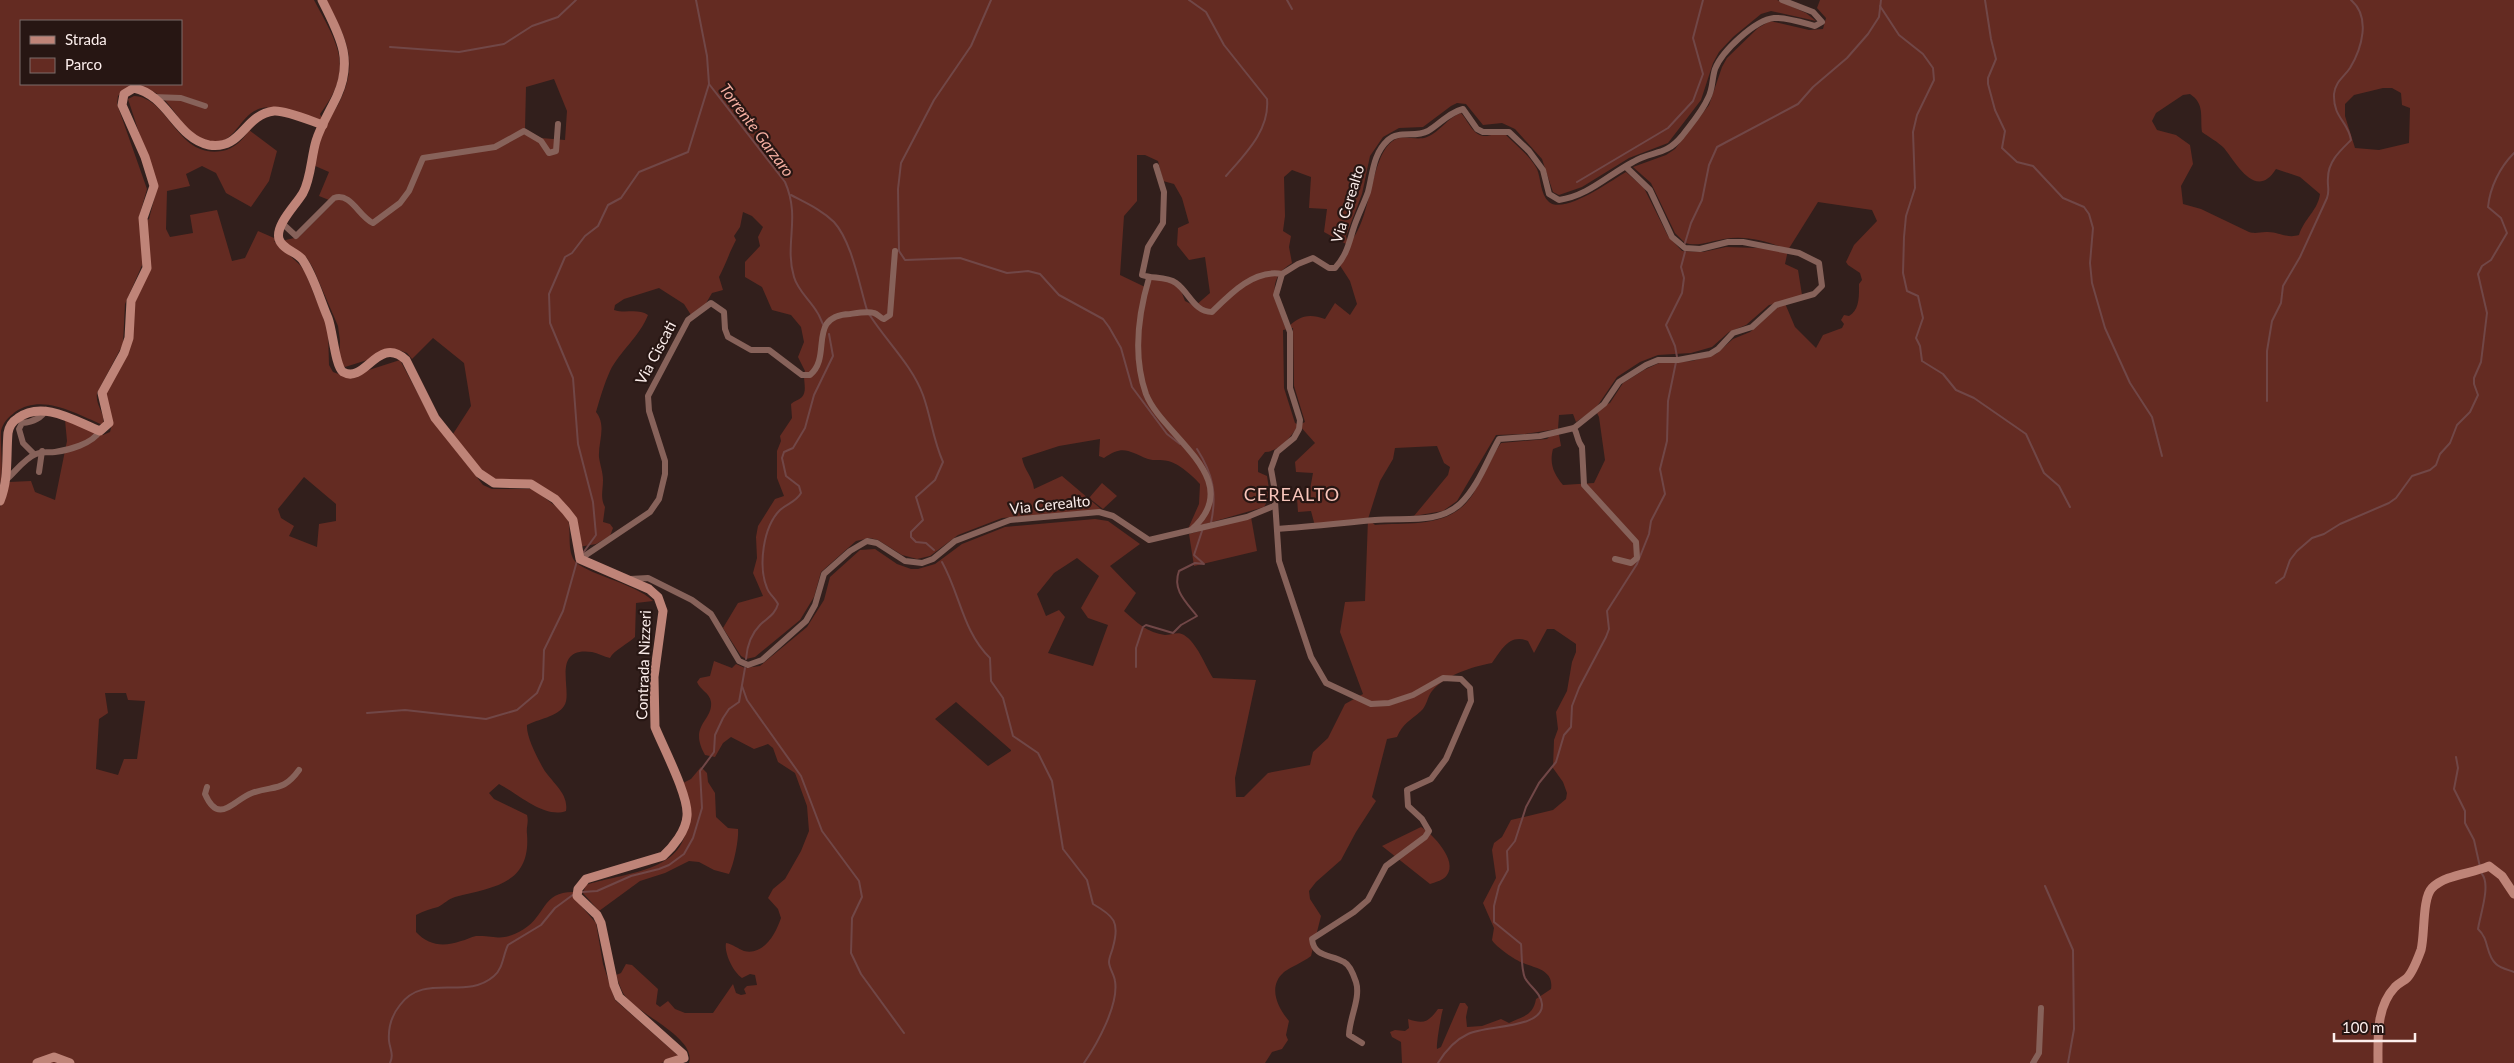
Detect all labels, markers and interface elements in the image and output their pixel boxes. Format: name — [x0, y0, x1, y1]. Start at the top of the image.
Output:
legend — [20, 20, 182, 85]
text: Strada — [65, 30, 107, 48]
text: Parco — [65, 55, 102, 73]
water label: Torrente Garzaro — [716, 79, 799, 180]
street label: Via Cerealto — [1327, 162, 1367, 245]
street label: Via Ciscati — [631, 318, 679, 387]
district label: CEREALTO — [1244, 483, 1340, 505]
street label: Via Cerealto — [1009, 491, 1091, 517]
street label: Contrada Nizzeri — [632, 610, 654, 720]
scale bar — [2334, 1010, 2415, 1042]
text: 100 m — [2342, 1018, 2384, 1036]

